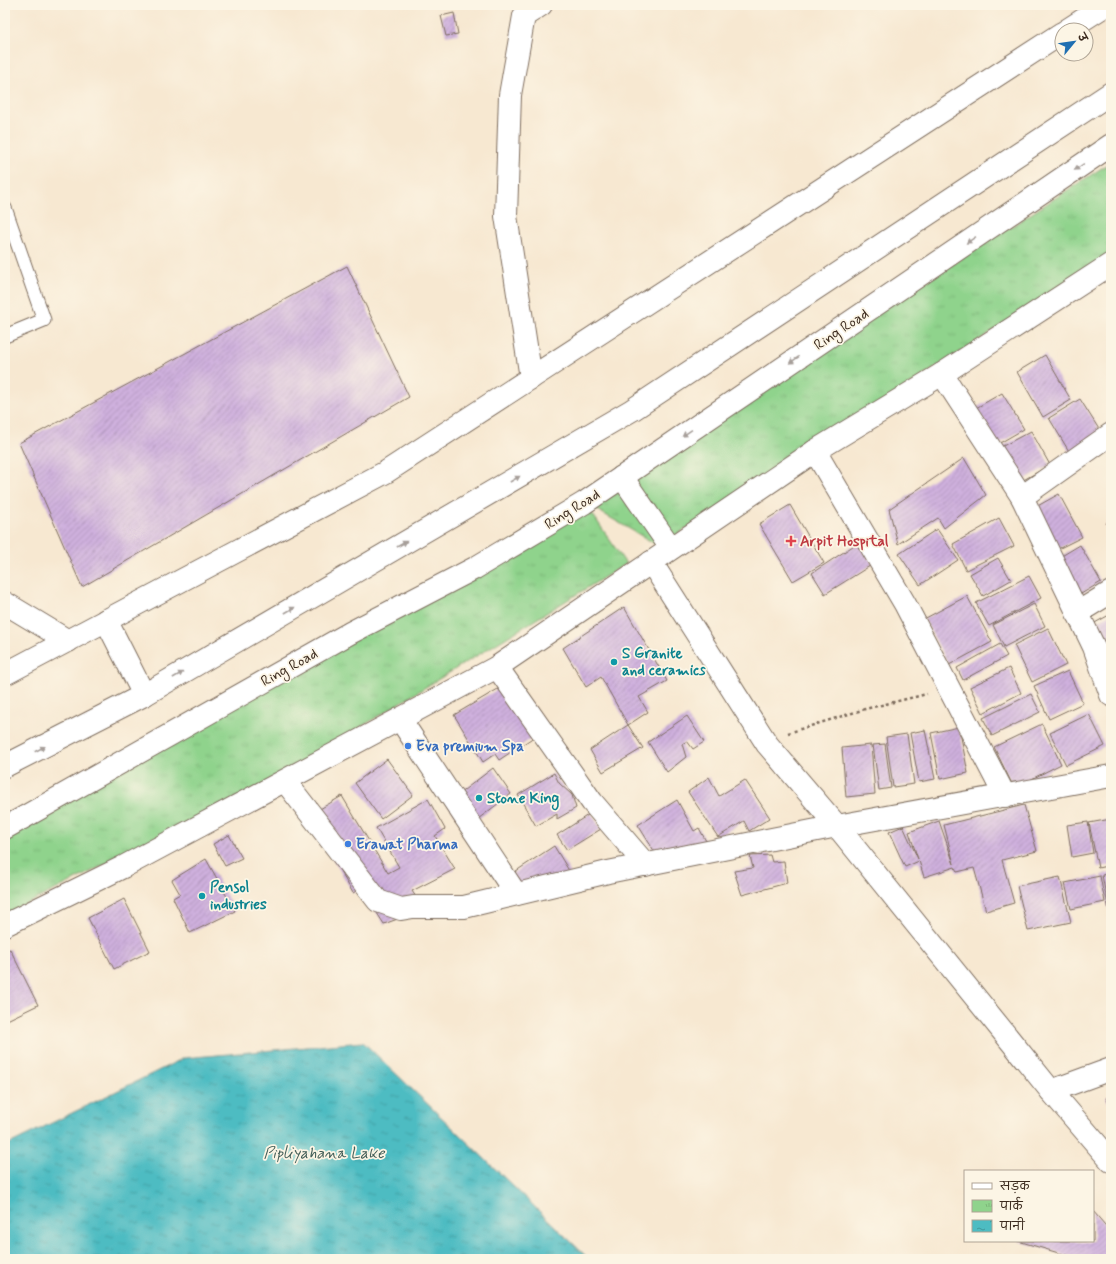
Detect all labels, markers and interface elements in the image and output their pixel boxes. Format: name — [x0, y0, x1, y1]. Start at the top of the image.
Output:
north arrow — [1054, 22, 1094, 62]
text: उ — [1073, 30, 1091, 46]
one-way arrow — [1074, 163, 1084, 171]
one-way arrow — [966, 236, 977, 244]
street label: Ring Road — [810, 304, 873, 356]
one-way arrow — [789, 356, 800, 364]
one-way arrow — [682, 429, 692, 437]
one-way arrow — [510, 475, 520, 483]
street label: Ring Road — [541, 485, 605, 536]
place label: Arpit Hospital — [800, 532, 889, 552]
marker: Arpit Hospital — [785, 535, 797, 547]
one-way arrow — [396, 541, 408, 548]
one-way arrow — [284, 606, 296, 613]
street label: Ring Road — [258, 644, 322, 693]
place label: S Granite and ceramics — [622, 644, 706, 681]
marker: S Granite and ceramics — [609, 657, 619, 667]
one-way arrow — [172, 672, 184, 679]
place label: Eva premium Spa — [416, 737, 524, 757]
marker: Eva premium Spa — [403, 741, 413, 751]
one-way arrow — [34, 745, 45, 752]
place label: Stone King — [487, 789, 559, 811]
marker: Stone King — [474, 793, 484, 803]
place label: Erawat Pharma — [356, 835, 458, 855]
marker: Erawat Pharma — [343, 839, 353, 849]
place label: Pensol industries — [210, 878, 267, 915]
marker: Pensol industries — [197, 891, 207, 901]
water label: Pipliyahana Lake — [263, 1143, 385, 1164]
legend — [964, 1170, 1094, 1242]
text: सड़क — [999, 1179, 1031, 1195]
text: पार्क — [999, 1196, 1024, 1215]
text: पानी — [999, 1217, 1025, 1235]

